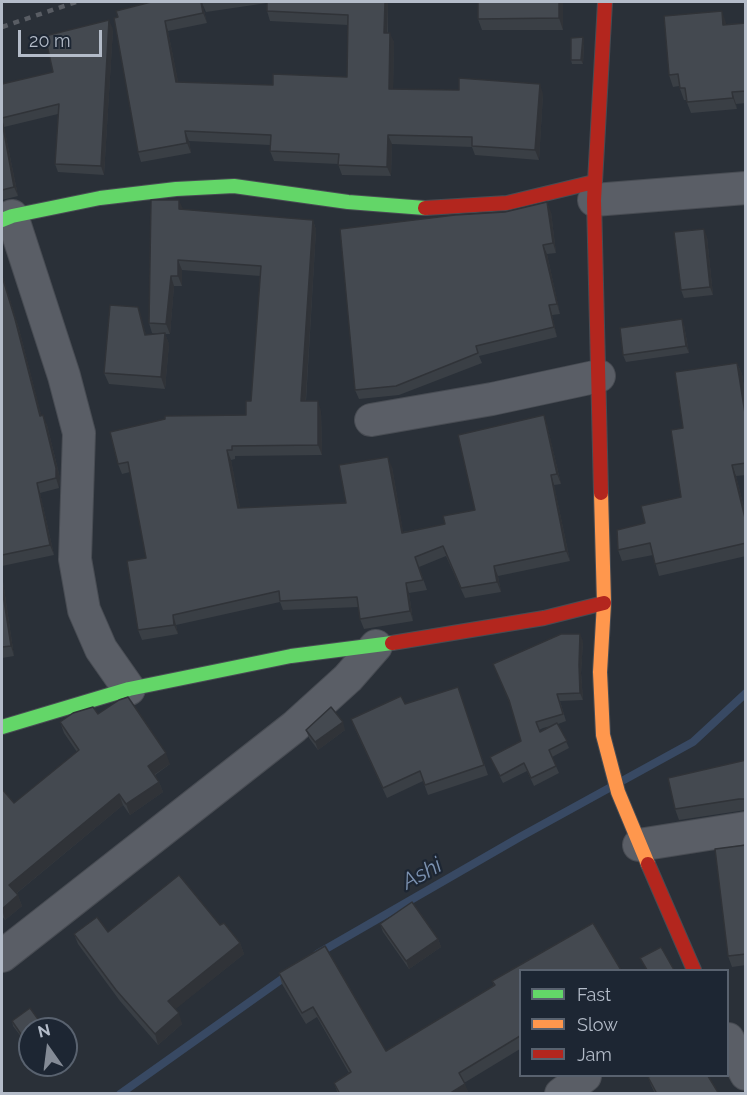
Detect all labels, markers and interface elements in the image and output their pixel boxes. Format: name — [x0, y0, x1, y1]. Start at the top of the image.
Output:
scale bar — [21, 18, 105, 56]
text: 20 m — [29, 30, 71, 51]
water label: Ashi — [397, 852, 447, 896]
legend — [519, 969, 729, 1077]
text: Fast — [577, 984, 611, 1005]
text: Slow — [577, 1014, 618, 1035]
north arrow — [18, 1017, 78, 1077]
text: N — [36, 1020, 52, 1042]
text: Jam — [577, 1044, 612, 1065]

